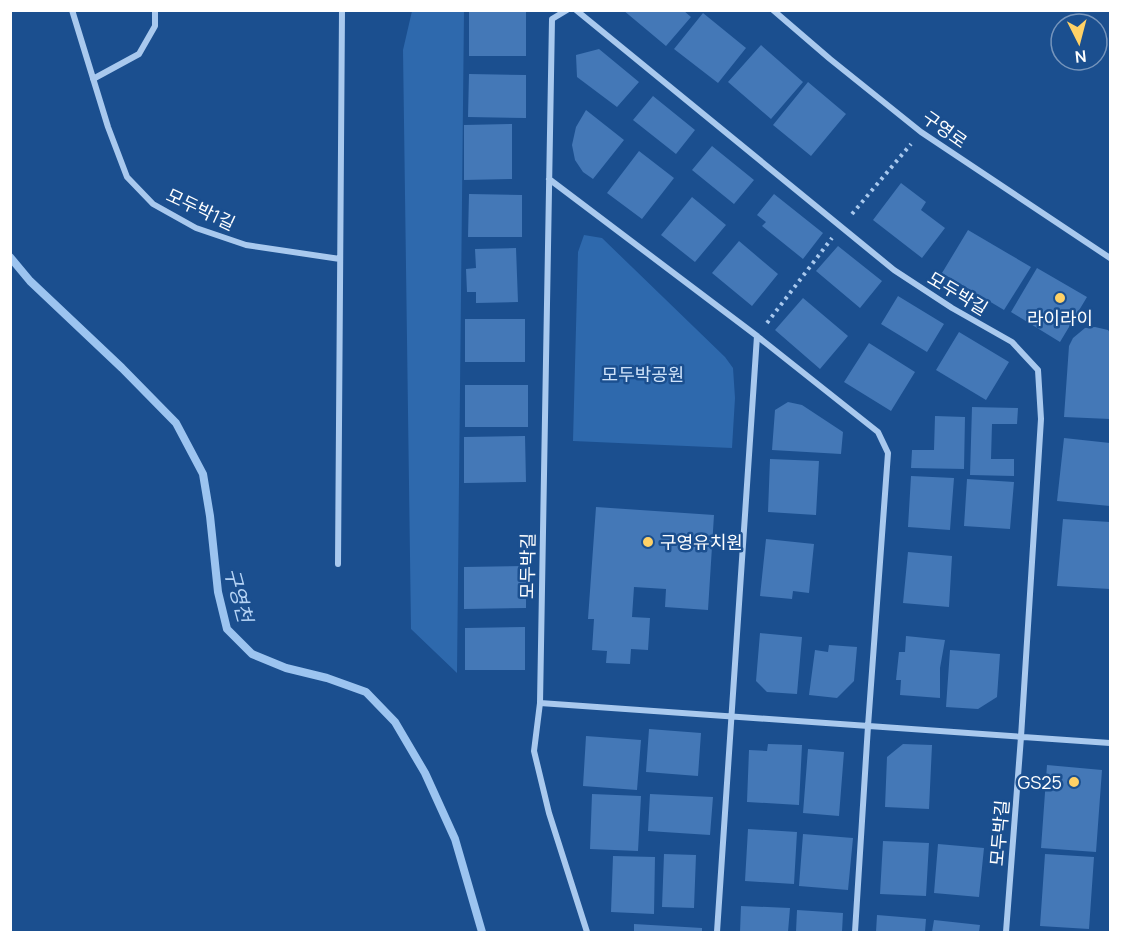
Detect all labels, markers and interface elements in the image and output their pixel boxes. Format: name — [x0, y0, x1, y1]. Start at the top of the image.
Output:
north arrow — [1049, 12, 1109, 72]
text: N — [1074, 45, 1087, 68]
street label: 구영로 — [918, 105, 972, 153]
street label: 모두박1길 — [163, 183, 239, 235]
street label: 모두박길 — [923, 266, 993, 320]
marker: 라이라이 — [1053, 291, 1067, 305]
place label: 라이라이 — [1027, 306, 1093, 330]
park label: 모두박공원 — [602, 362, 684, 386]
place label: 구영유치원 — [660, 530, 743, 554]
street label: 모두박길 — [514, 533, 540, 599]
marker: 구영유치원 — [641, 535, 655, 549]
water label: 구영천 — [219, 565, 260, 628]
place label: GS25 — [1018, 770, 1062, 794]
marker: GS25 — [1067, 775, 1081, 789]
street label: 모두박길 — [984, 799, 1014, 867]

